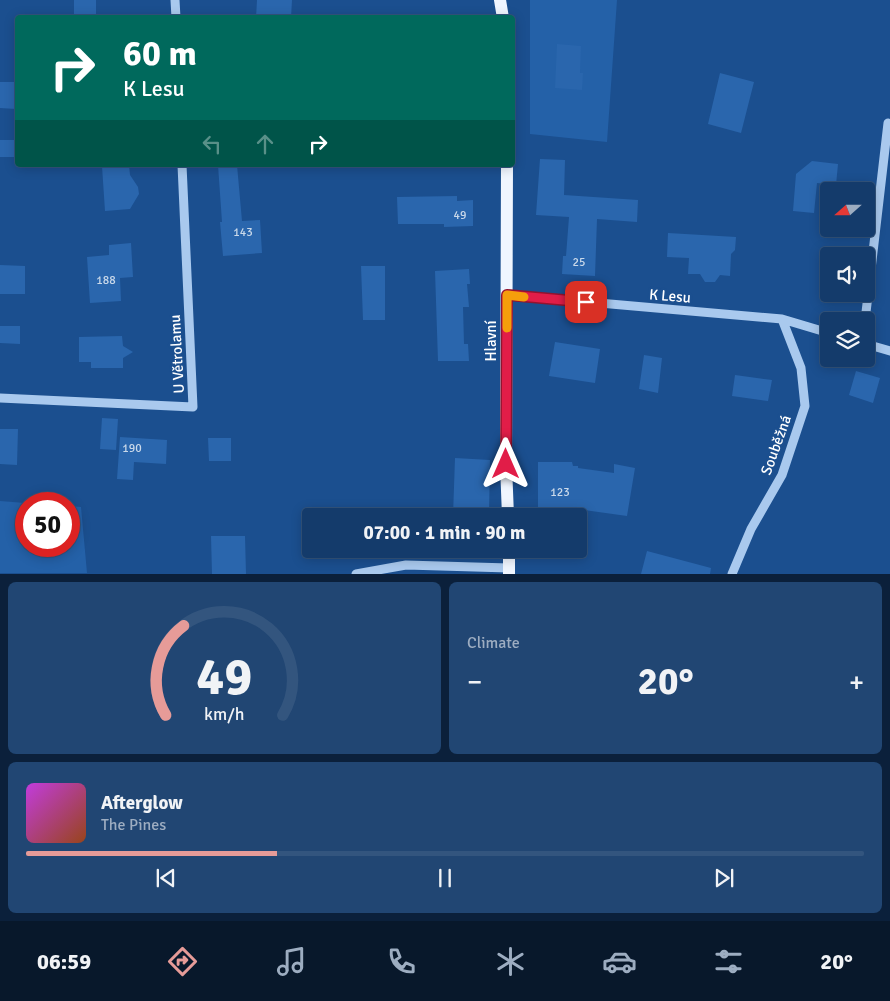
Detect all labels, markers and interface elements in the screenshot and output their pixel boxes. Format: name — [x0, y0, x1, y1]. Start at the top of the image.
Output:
text: 60 m — [123, 32, 197, 75]
icon: right — [40, 35, 105, 100]
text: K Lesu — [123, 75, 185, 102]
icon: left — [198, 130, 226, 158]
icon: ahead — [251, 130, 279, 158]
icon: right — [304, 130, 332, 158]
north arrow — [820, 182, 875, 238]
map controls — [820, 182, 875, 367]
house number: 49 — [454, 208, 466, 223]
house number: 143 — [233, 225, 253, 240]
button: sound — [820, 247, 875, 302]
house number: 25 — [573, 255, 585, 270]
house number: 188 — [96, 273, 116, 288]
pin — [565, 281, 607, 323]
street label: K Lesu — [648, 285, 692, 307]
icon: arrive — [572, 288, 600, 316]
button: layers — [820, 312, 875, 367]
street label: U Větrolamu — [166, 314, 188, 394]
street label: Hlavní — [482, 321, 500, 362]
street label: Souběžná — [757, 413, 795, 477]
position arrow — [479, 437, 531, 489]
house number: 190 — [122, 441, 142, 456]
house number: 123 — [550, 485, 570, 500]
speed limit sign: 50 — [15, 492, 80, 557]
text: 07:00 · 1 min · 90 m — [364, 521, 525, 545]
text: Climate — [467, 633, 520, 653]
text: 49 — [196, 645, 253, 709]
text: 20° — [637, 658, 694, 705]
text: − — [467, 665, 482, 699]
text: + — [849, 665, 864, 699]
text: km/h — [204, 703, 245, 725]
text: Afterglow — [101, 791, 183, 815]
text: The Pines — [101, 815, 166, 835]
icon: previous — [152, 864, 180, 892]
icon: pause — [431, 864, 459, 892]
icon: next — [710, 864, 738, 892]
icon: directions — [165, 944, 200, 979]
icon: music — [274, 944, 309, 979]
icon: phone — [384, 944, 419, 979]
icon: climate — [493, 944, 528, 979]
icon: car — [602, 944, 637, 979]
icon: filters — [711, 944, 746, 979]
text: 06:59 — [37, 948, 91, 975]
text: 20° — [820, 948, 853, 975]

